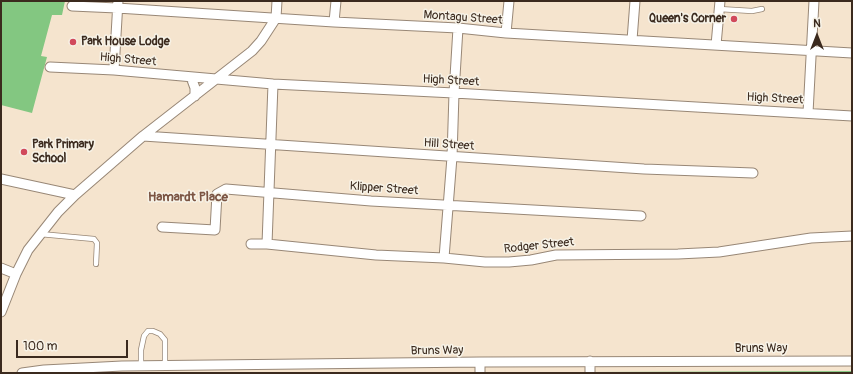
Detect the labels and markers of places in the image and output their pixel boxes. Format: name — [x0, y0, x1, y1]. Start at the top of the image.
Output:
place label: Queen's Corner — [649, 12, 726, 26]
marker: Queen's Corner — [729, 14, 739, 24]
place label: Park House Lodge — [81, 35, 170, 49]
marker: Park House Lodge — [68, 37, 78, 47]
place label: Park Primary School — [32, 138, 94, 166]
marker: Park Primary School — [19, 147, 29, 157]

